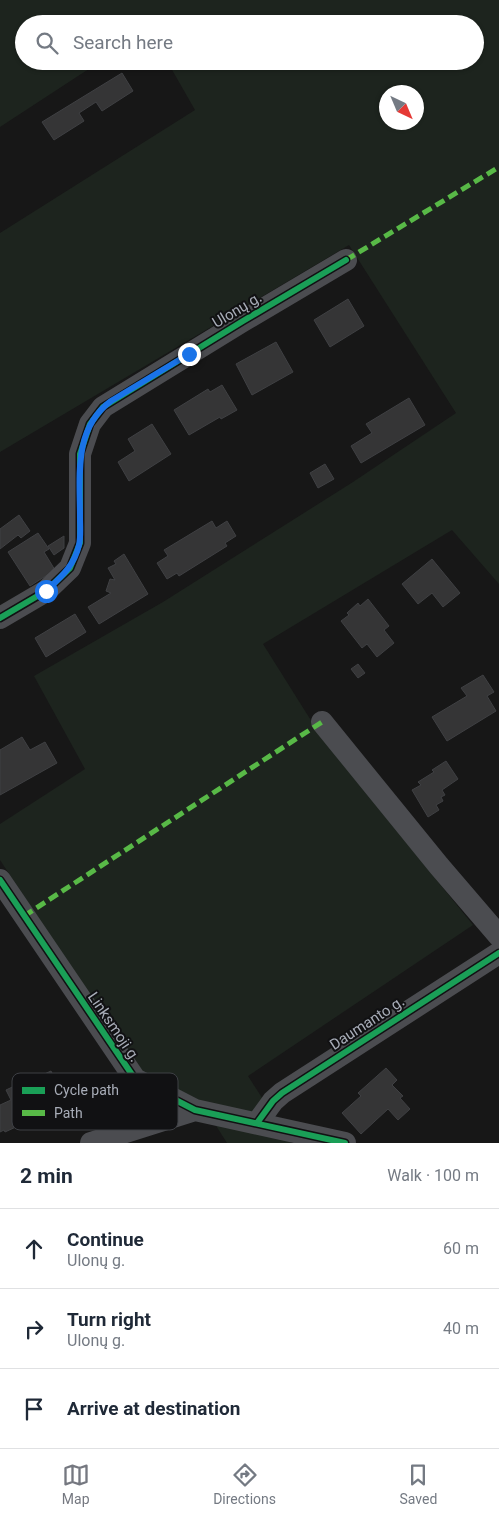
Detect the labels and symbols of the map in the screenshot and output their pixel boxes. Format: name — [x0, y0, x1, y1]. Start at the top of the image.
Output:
north arrow — [379, 85, 424, 130]
street label: Ulonų g. — [209, 288, 265, 332]
route end — [178, 343, 201, 366]
route start — [35, 580, 58, 603]
street label: Linksmoji g. — [84, 989, 144, 1065]
street label: Daumanto g. — [326, 992, 408, 1054]
legend — [12, 1073, 178, 1130]
text: Cycle path — [54, 1082, 119, 1098]
text: Path — [54, 1105, 83, 1121]

